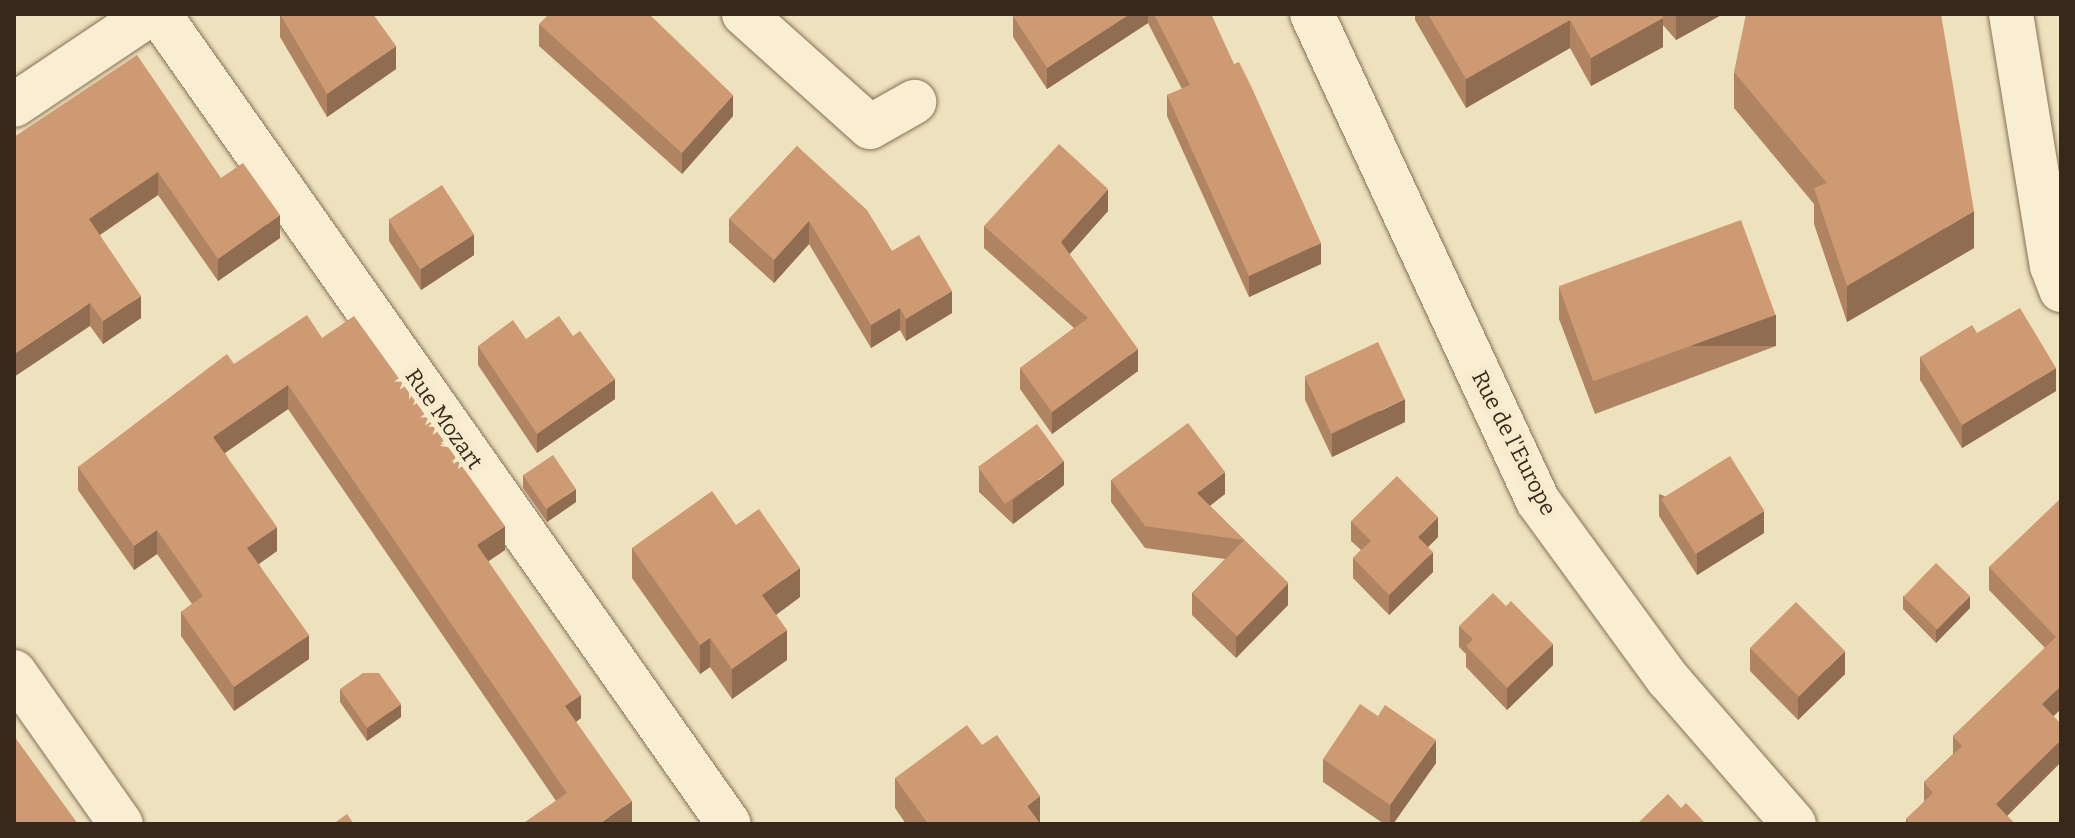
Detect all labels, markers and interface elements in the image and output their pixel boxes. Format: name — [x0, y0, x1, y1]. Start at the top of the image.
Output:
street label: Rue Mozart — [400, 364, 488, 474]
street label: Rue de l'Europe — [1466, 366, 1562, 520]

